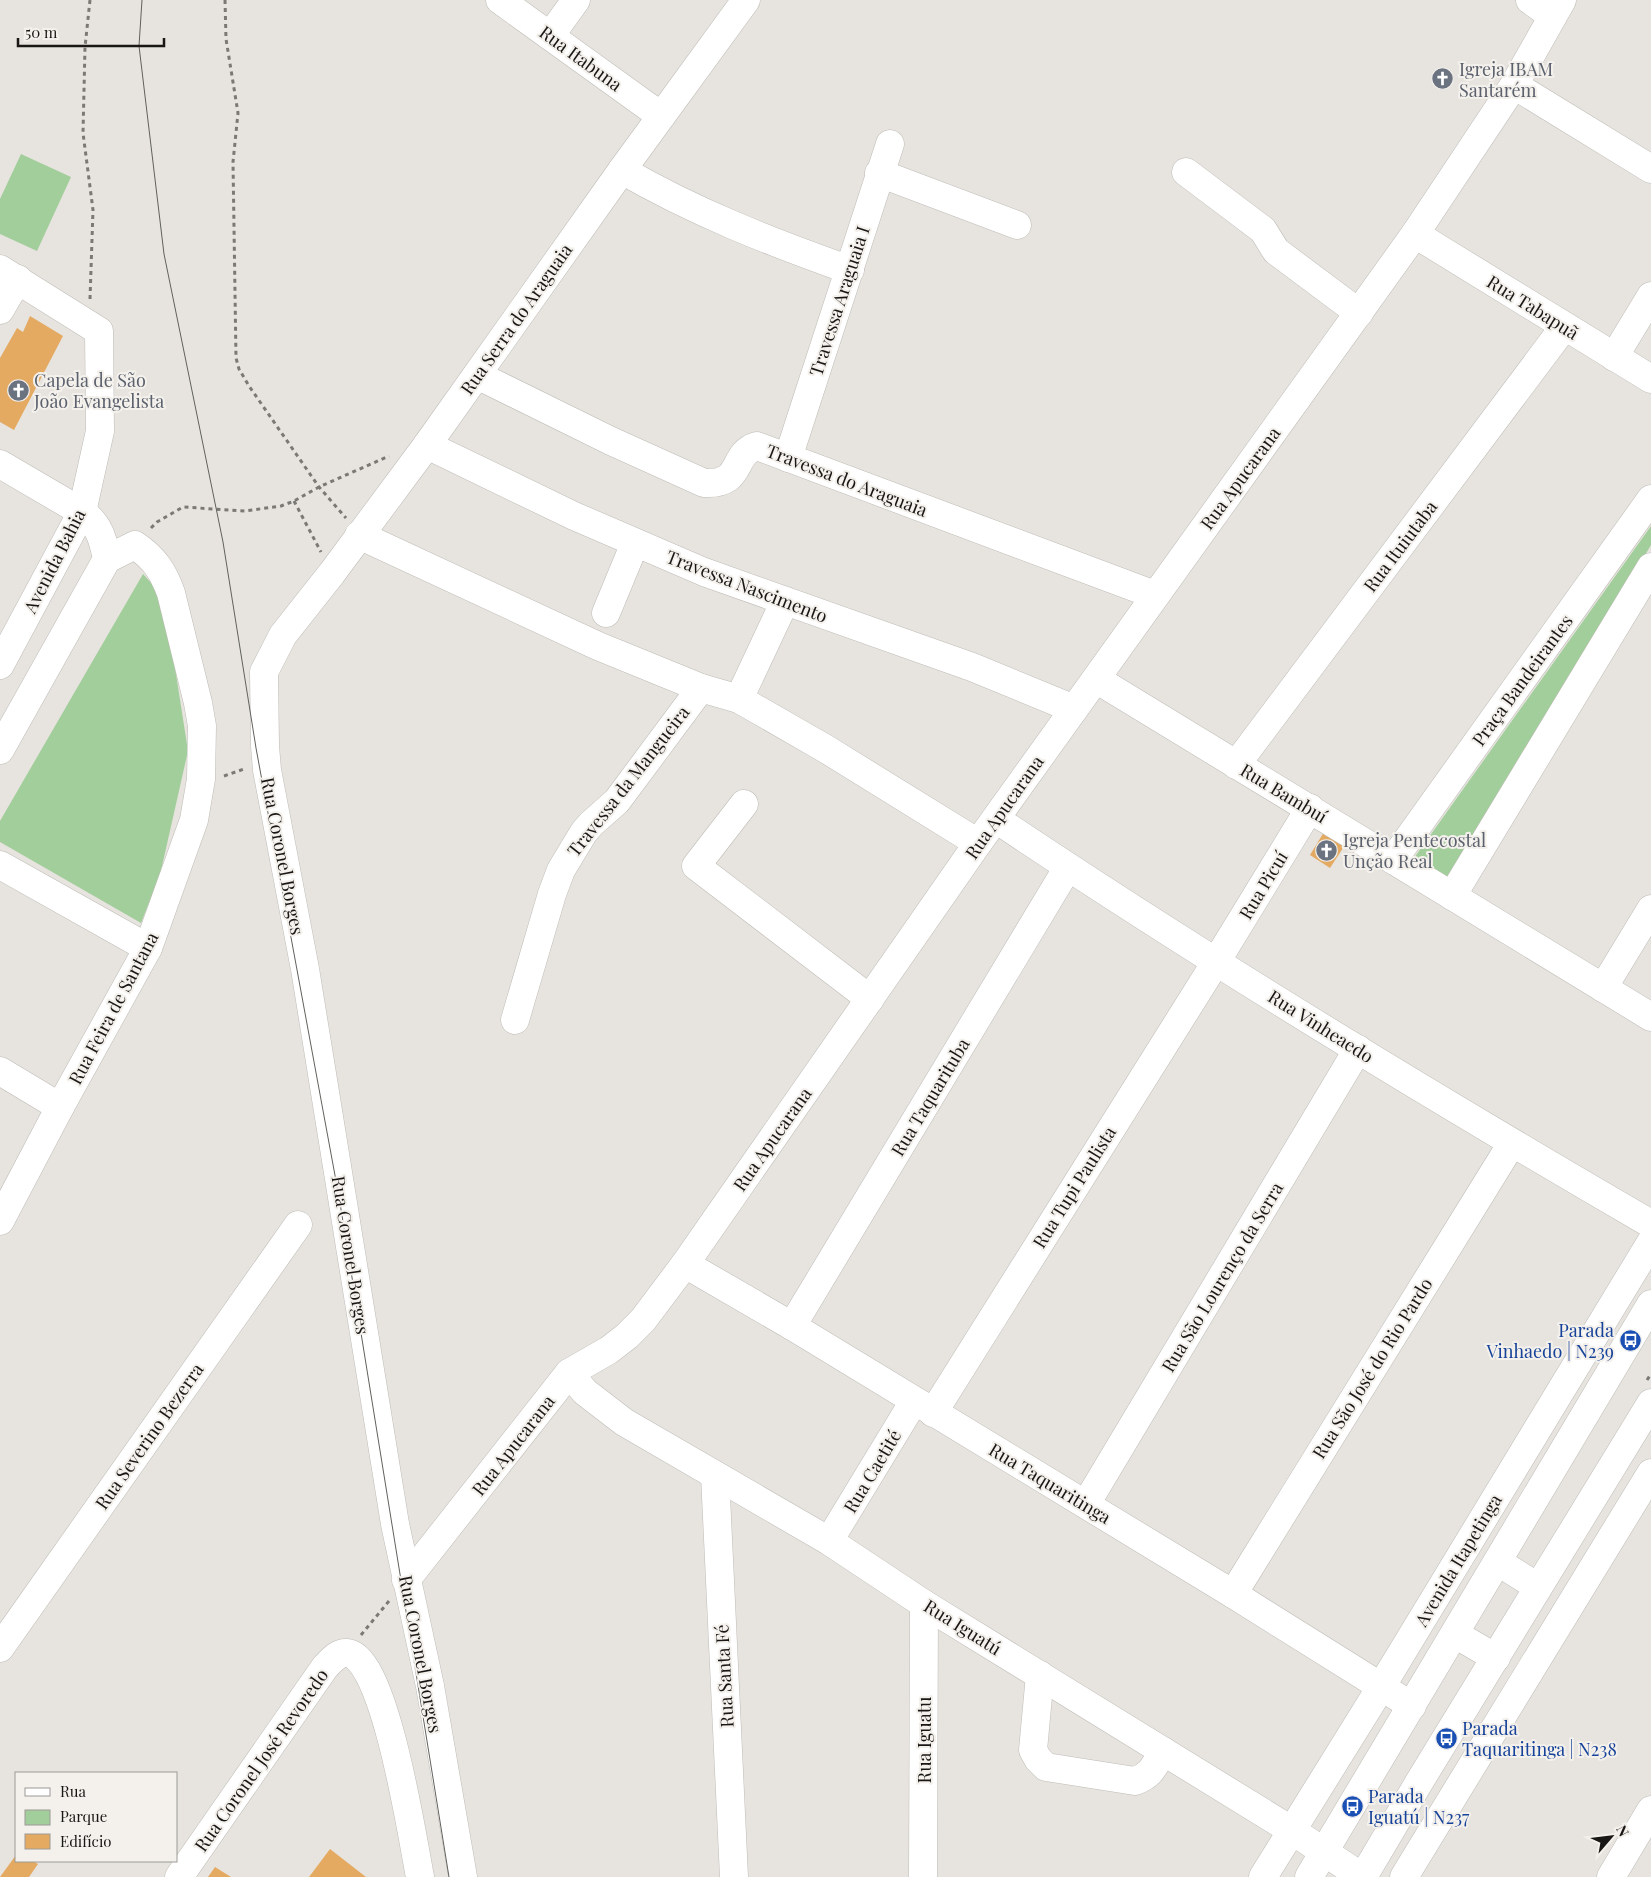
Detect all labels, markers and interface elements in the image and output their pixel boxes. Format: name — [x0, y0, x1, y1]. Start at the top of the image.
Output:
scale bar — [18, 15, 164, 47]
street label: Rua Itabuna — [535, 20, 627, 96]
text: 50 m — [25, 22, 58, 42]
place label: Igreja IBAM Santarém — [1459, 57, 1553, 102]
church icon: Igreja IBAM Santarém — [1431, 67, 1455, 91]
street label: Travessa Araguaia I — [803, 223, 875, 379]
street label: Rua Serra do Araguaia — [455, 239, 577, 399]
street label: Rua Tabapuã — [1483, 269, 1583, 345]
place label: Capela de São João Evangelista — [33, 368, 164, 413]
church icon: Capela de São João Evangelista — [6, 378, 30, 402]
street label: Rua Apucarana — [1195, 422, 1285, 534]
street label: Travessa do Araguaia — [763, 438, 931, 522]
street label: Rua Ituiutaba — [1358, 495, 1442, 596]
street label: Avenida Bahia — [17, 505, 91, 618]
street label: Travessa Nascimento — [663, 544, 831, 628]
street label: Praça Bandeirantes — [1466, 610, 1578, 750]
street label: Travessa da Mangueira — [562, 701, 695, 861]
street label: Rua Apucarana — [959, 750, 1049, 864]
street label: Rua Bambuí — [1236, 758, 1332, 828]
street label: Rua Coronel Borges — [256, 775, 310, 937]
place label: Igreja Pentecostal Unção Real — [1343, 828, 1486, 873]
church icon: Igreja Pentecostal Unção Real — [1315, 838, 1339, 862]
street label: Rua Picuí — [1233, 846, 1293, 924]
street label: Rua Feira de Santana — [63, 928, 163, 1088]
street label: Rua Vinheaedo — [1264, 984, 1378, 1068]
street label: Rua Taquarituba — [885, 1034, 975, 1160]
street label: Rua Apucarana — [727, 1082, 817, 1196]
street label: Rua Tupi Paulista — [1027, 1122, 1121, 1252]
street label: Rua Coronel Borges — [327, 1174, 375, 1336]
street label: Rua São Lourenço da Serra — [1156, 1178, 1288, 1376]
street label: Rua São José do Rio Pardo — [1306, 1273, 1438, 1463]
place label: Parada Vinhaedo | N239 — [1486, 1318, 1614, 1363]
bus stop icon: Parada Vinhaedo | N239 — [1618, 1328, 1642, 1352]
street label: Rua Severino Bezerra — [89, 1358, 209, 1514]
street label: Rua Apucarana — [466, 1390, 560, 1500]
street label: Rua Caetité — [838, 1425, 906, 1517]
street label: Rua Taquaritinga — [985, 1437, 1115, 1529]
street label: Avenida Itapetinga — [1409, 1489, 1507, 1631]
street label: Rua Coronel Borges — [394, 1573, 448, 1735]
street label: Rua Iguatú — [920, 1594, 1007, 1661]
street label: Rua Santa Fé — [709, 1624, 739, 1728]
street label: Rua Coronel José Revoredo — [189, 1664, 333, 1856]
street label: Rua Iguatu — [912, 1696, 936, 1784]
place label: Parada Taquaritinga | N238 — [1462, 1716, 1617, 1761]
bus stop icon: Parada Taquaritinga | N238 — [1434, 1726, 1458, 1750]
legend — [15, 1772, 178, 1862]
text: Rua — [60, 1781, 86, 1801]
place label: Parada Iguatú | N237 — [1368, 1784, 1470, 1829]
bus stop icon: Parada Iguatú | N237 — [1340, 1794, 1364, 1818]
text: Parque — [60, 1806, 107, 1826]
north arrow — [1586, 1812, 1636, 1862]
text: N — [1612, 1822, 1634, 1840]
text: Edifício — [60, 1831, 112, 1851]

